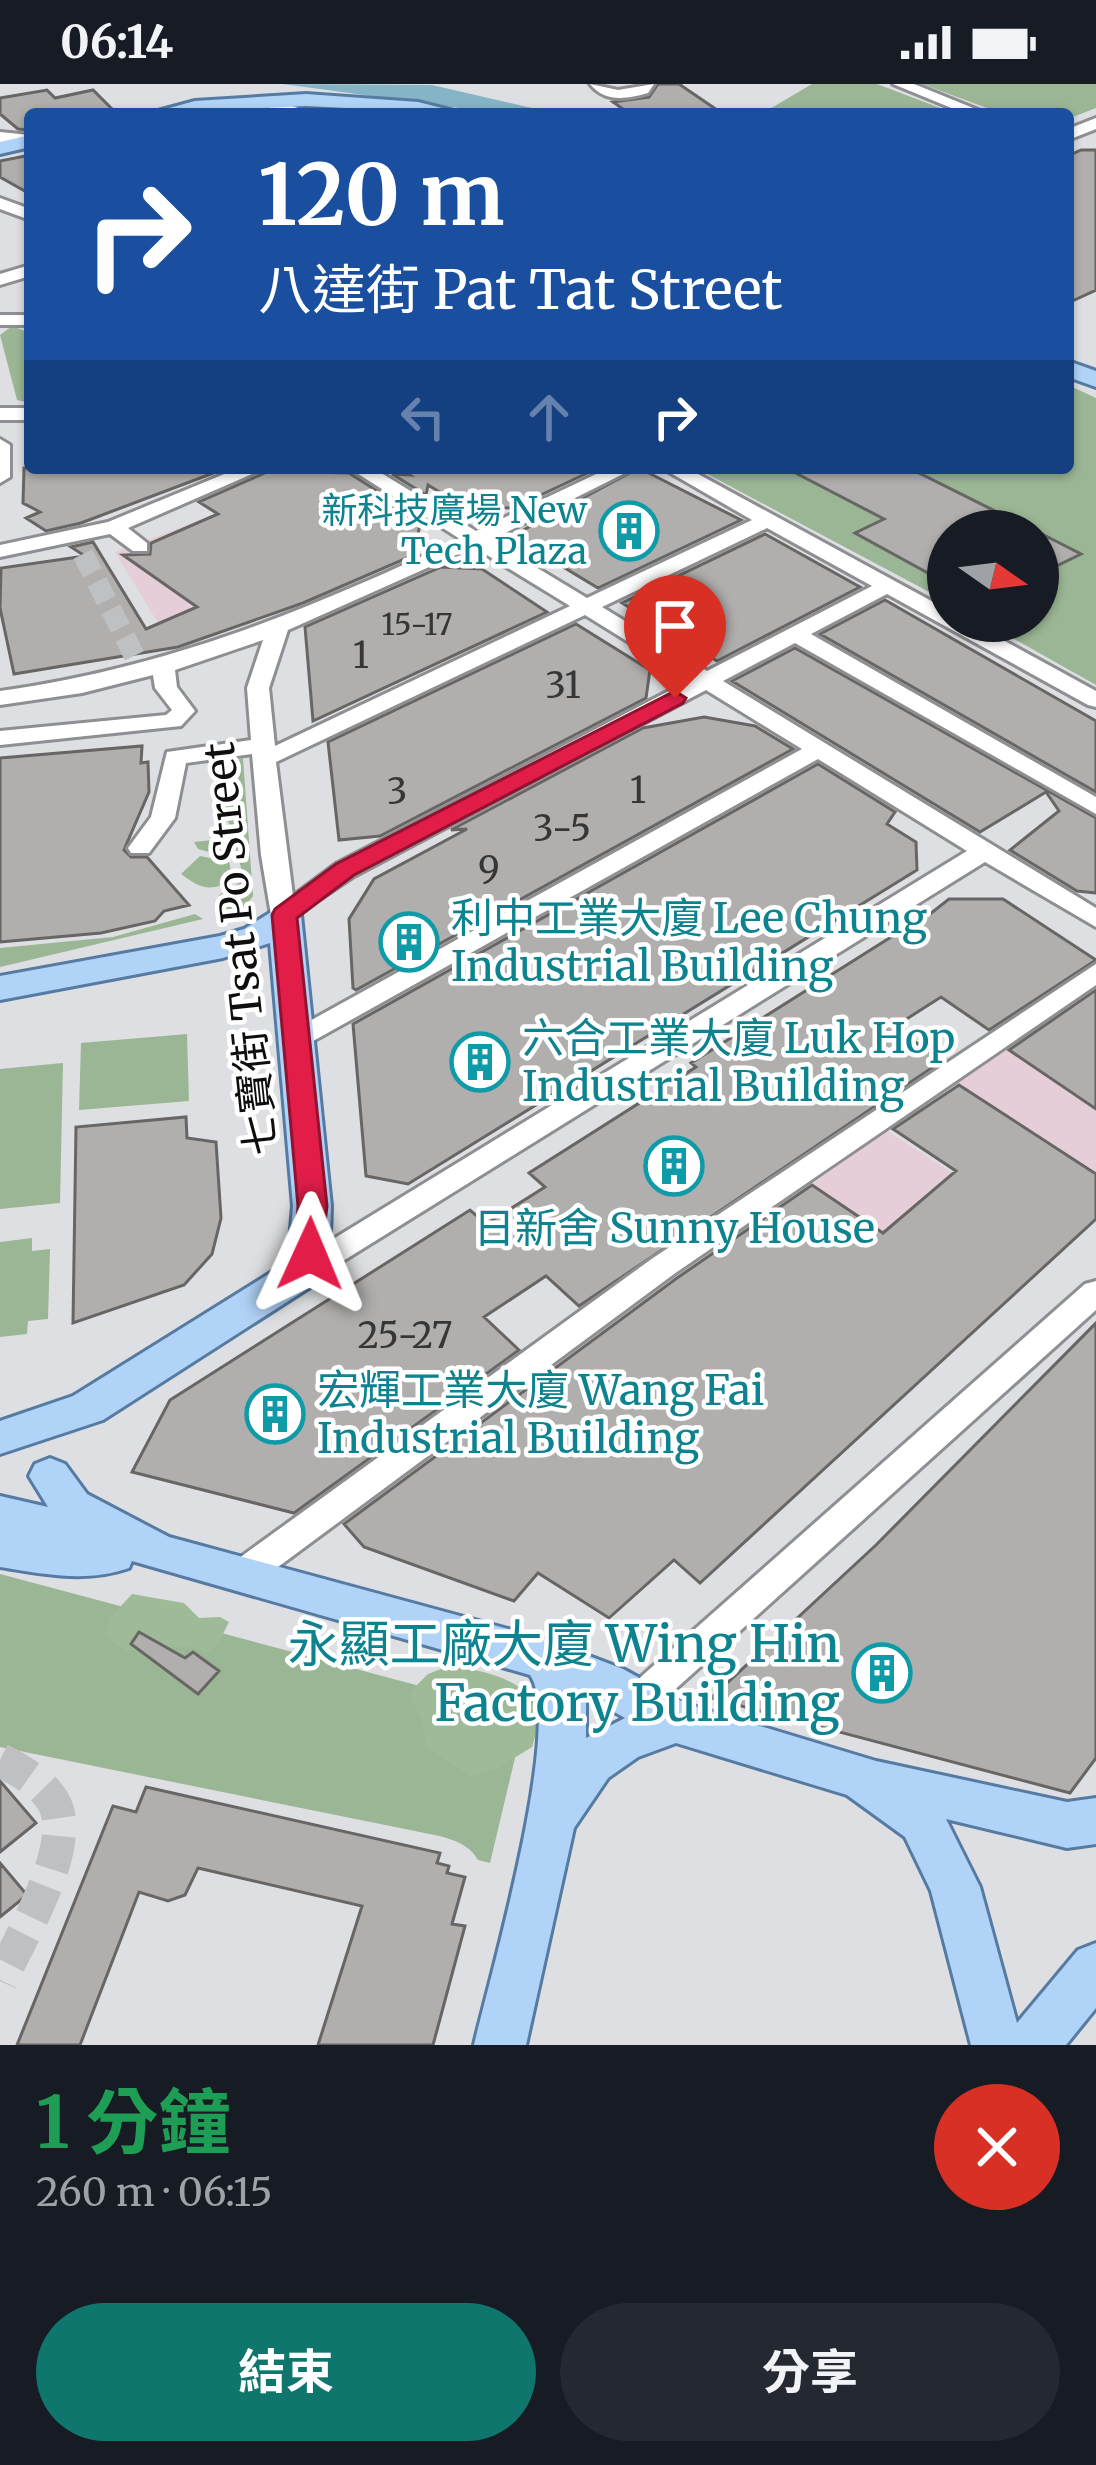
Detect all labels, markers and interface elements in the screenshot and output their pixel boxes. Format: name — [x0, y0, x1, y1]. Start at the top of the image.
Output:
text: 06:14 — [60, 14, 173, 70]
text: 120 m — [258, 142, 505, 248]
icon: right — [60, 156, 216, 312]
text: 八達街 Pat Tat Street — [258, 256, 783, 324]
icon: left — [390, 384, 456, 450]
icon: ahead — [516, 384, 582, 450]
icon: right — [642, 384, 708, 450]
place label: 新科技廣場 New Tech Plaza — [321, 488, 588, 574]
building icon: 新科技廣場 New Tech Plaza — [598, 500, 660, 562]
north arrow — [927, 510, 1059, 642]
map controls — [927, 510, 1059, 642]
pin — [624, 575, 726, 698]
icon: arrive — [642, 593, 708, 659]
house number: 15-17 — [381, 605, 453, 643]
house number: 1 — [353, 633, 369, 678]
house number: 31 — [545, 663, 581, 708]
street label: 七寶街 Tsat Po Street — [192, 740, 288, 1158]
house number: 1 — [630, 768, 646, 813]
house number: 3 — [387, 769, 407, 814]
house number: 3-5 — [533, 806, 591, 851]
house number: 9 — [478, 847, 500, 892]
place label: 利中工業大廈 Lee Chung Industrial Building — [451, 892, 927, 993]
building icon: 利中工業大廈 Lee Chung Industrial Building — [378, 911, 440, 973]
place label: 六合工業大廈 Luk Hop Industrial Building — [522, 1012, 955, 1113]
building icon: 六合工業大廈 Luk Hop Industrial Building — [449, 1031, 511, 1093]
building icon: 日新舍 Sunny House — [643, 1135, 705, 1197]
position arrow — [247, 1191, 373, 1317]
place label: 日新舍 Sunny House — [473, 1202, 875, 1254]
house number: 25-27 — [358, 1313, 452, 1358]
place label: 宏輝工業大廈 Wang Fai Industrial Building — [317, 1364, 764, 1465]
building icon: 宏輝工業大廈 Wang Fai Industrial Building — [244, 1383, 306, 1445]
place label: 永顯工廠大廈 Wing Hin Factory Building — [288, 1612, 840, 1735]
building icon: 永顯工廠大廈 Wing Hin Factory Building — [851, 1642, 913, 1704]
text: 1 分鐘 — [36, 2077, 230, 2168]
button: close — [934, 2084, 1060, 2210]
text: 260 m · 06:15 — [36, 2168, 272, 2217]
button: 結束 — [36, 2303, 536, 2441]
button: 分享 — [560, 2303, 1060, 2441]

